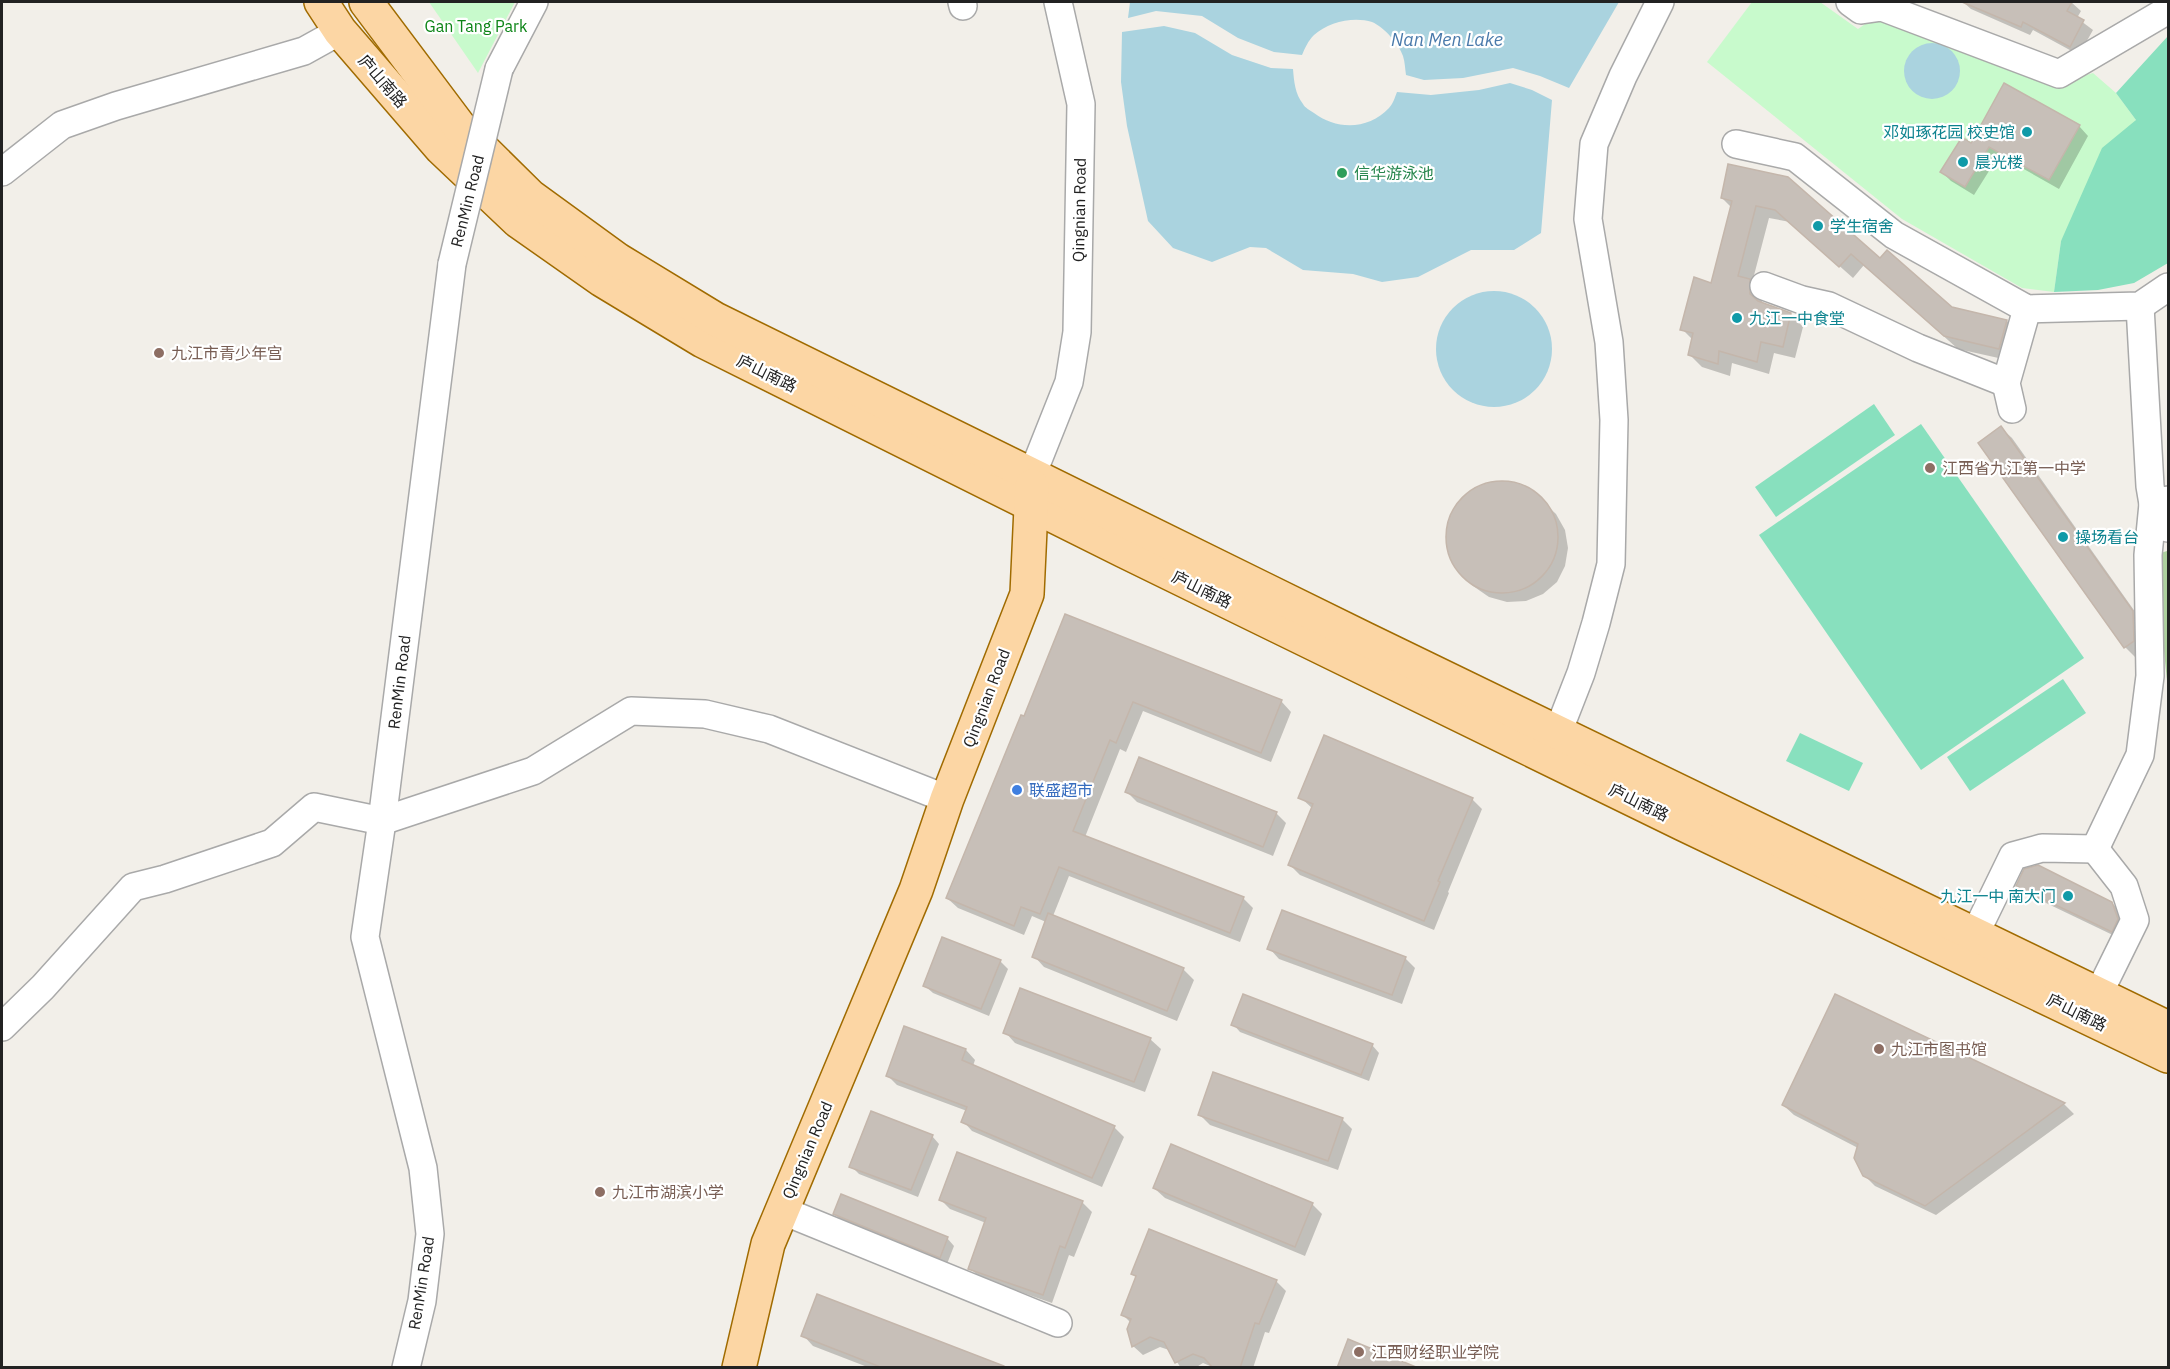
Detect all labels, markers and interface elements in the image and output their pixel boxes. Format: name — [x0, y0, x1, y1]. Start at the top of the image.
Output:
park label: Gan Tang Park — [425, 16, 528, 36]
water label: Nan Men Lake — [1391, 28, 1503, 51]
street label: 庐山南路 — [354, 50, 412, 112]
place label: 邓如琢花园 校史馆 — [1883, 122, 2015, 142]
marker: 邓如琢花园 校史馆 — [2020, 125, 2034, 139]
place label: 晨光楼 — [1975, 152, 2023, 172]
street label: RenMin Road — [446, 153, 488, 249]
marker: 晨光楼 — [1956, 155, 1970, 169]
street label: Qingnian Road — [1068, 158, 1090, 262]
place label: 信华游泳池 — [1354, 163, 1434, 183]
marker: 信华游泳池 — [1335, 166, 1349, 180]
place label: 学生宿舍 — [1830, 216, 1894, 236]
marker: 学生宿舍 — [1811, 219, 1825, 233]
place label: 九江一中食堂 — [1749, 308, 1845, 328]
marker: 九江一中食堂 — [1730, 311, 1744, 325]
place label: 九江市青少年宫 — [171, 343, 283, 363]
marker: 九江市青少年宫 — [152, 346, 166, 360]
street label: 庐山南路 — [734, 350, 800, 396]
place label: 江西省九江第一中学 — [1942, 458, 2086, 478]
marker: 江西省九江第一中学 — [1923, 461, 1937, 475]
place label: 操场看台 — [2075, 527, 2139, 547]
marker: 操场看台 — [2056, 530, 2070, 544]
street label: 庐山南路 — [1169, 566, 1235, 612]
street label: RenMin Road — [383, 634, 415, 730]
street label: Qingnian Road — [958, 646, 1014, 750]
street label: 庐山南路 — [1606, 779, 1672, 825]
place label: 联盛超市 — [1029, 780, 1093, 800]
marker: 联盛超市 — [1010, 783, 1024, 797]
place label: 九江一中 南大门 — [1940, 886, 2056, 906]
marker: 九江一中 南大门 — [2061, 889, 2075, 903]
street label: 庐山南路 — [2044, 989, 2110, 1035]
place label: 九江市图书馆 — [1891, 1039, 1987, 1059]
marker: 九江市图书馆 — [1872, 1042, 1886, 1056]
street label: Qingnian Road — [777, 1098, 837, 1202]
place label: 九江市湖滨小学 — [612, 1182, 724, 1202]
marker: 九江市湖滨小学 — [593, 1185, 607, 1199]
street label: RenMin Road — [404, 1235, 438, 1331]
place label: 江西财经职业学院 — [1371, 1342, 1499, 1362]
marker: 江西财经职业学院 — [1352, 1345, 1366, 1359]

